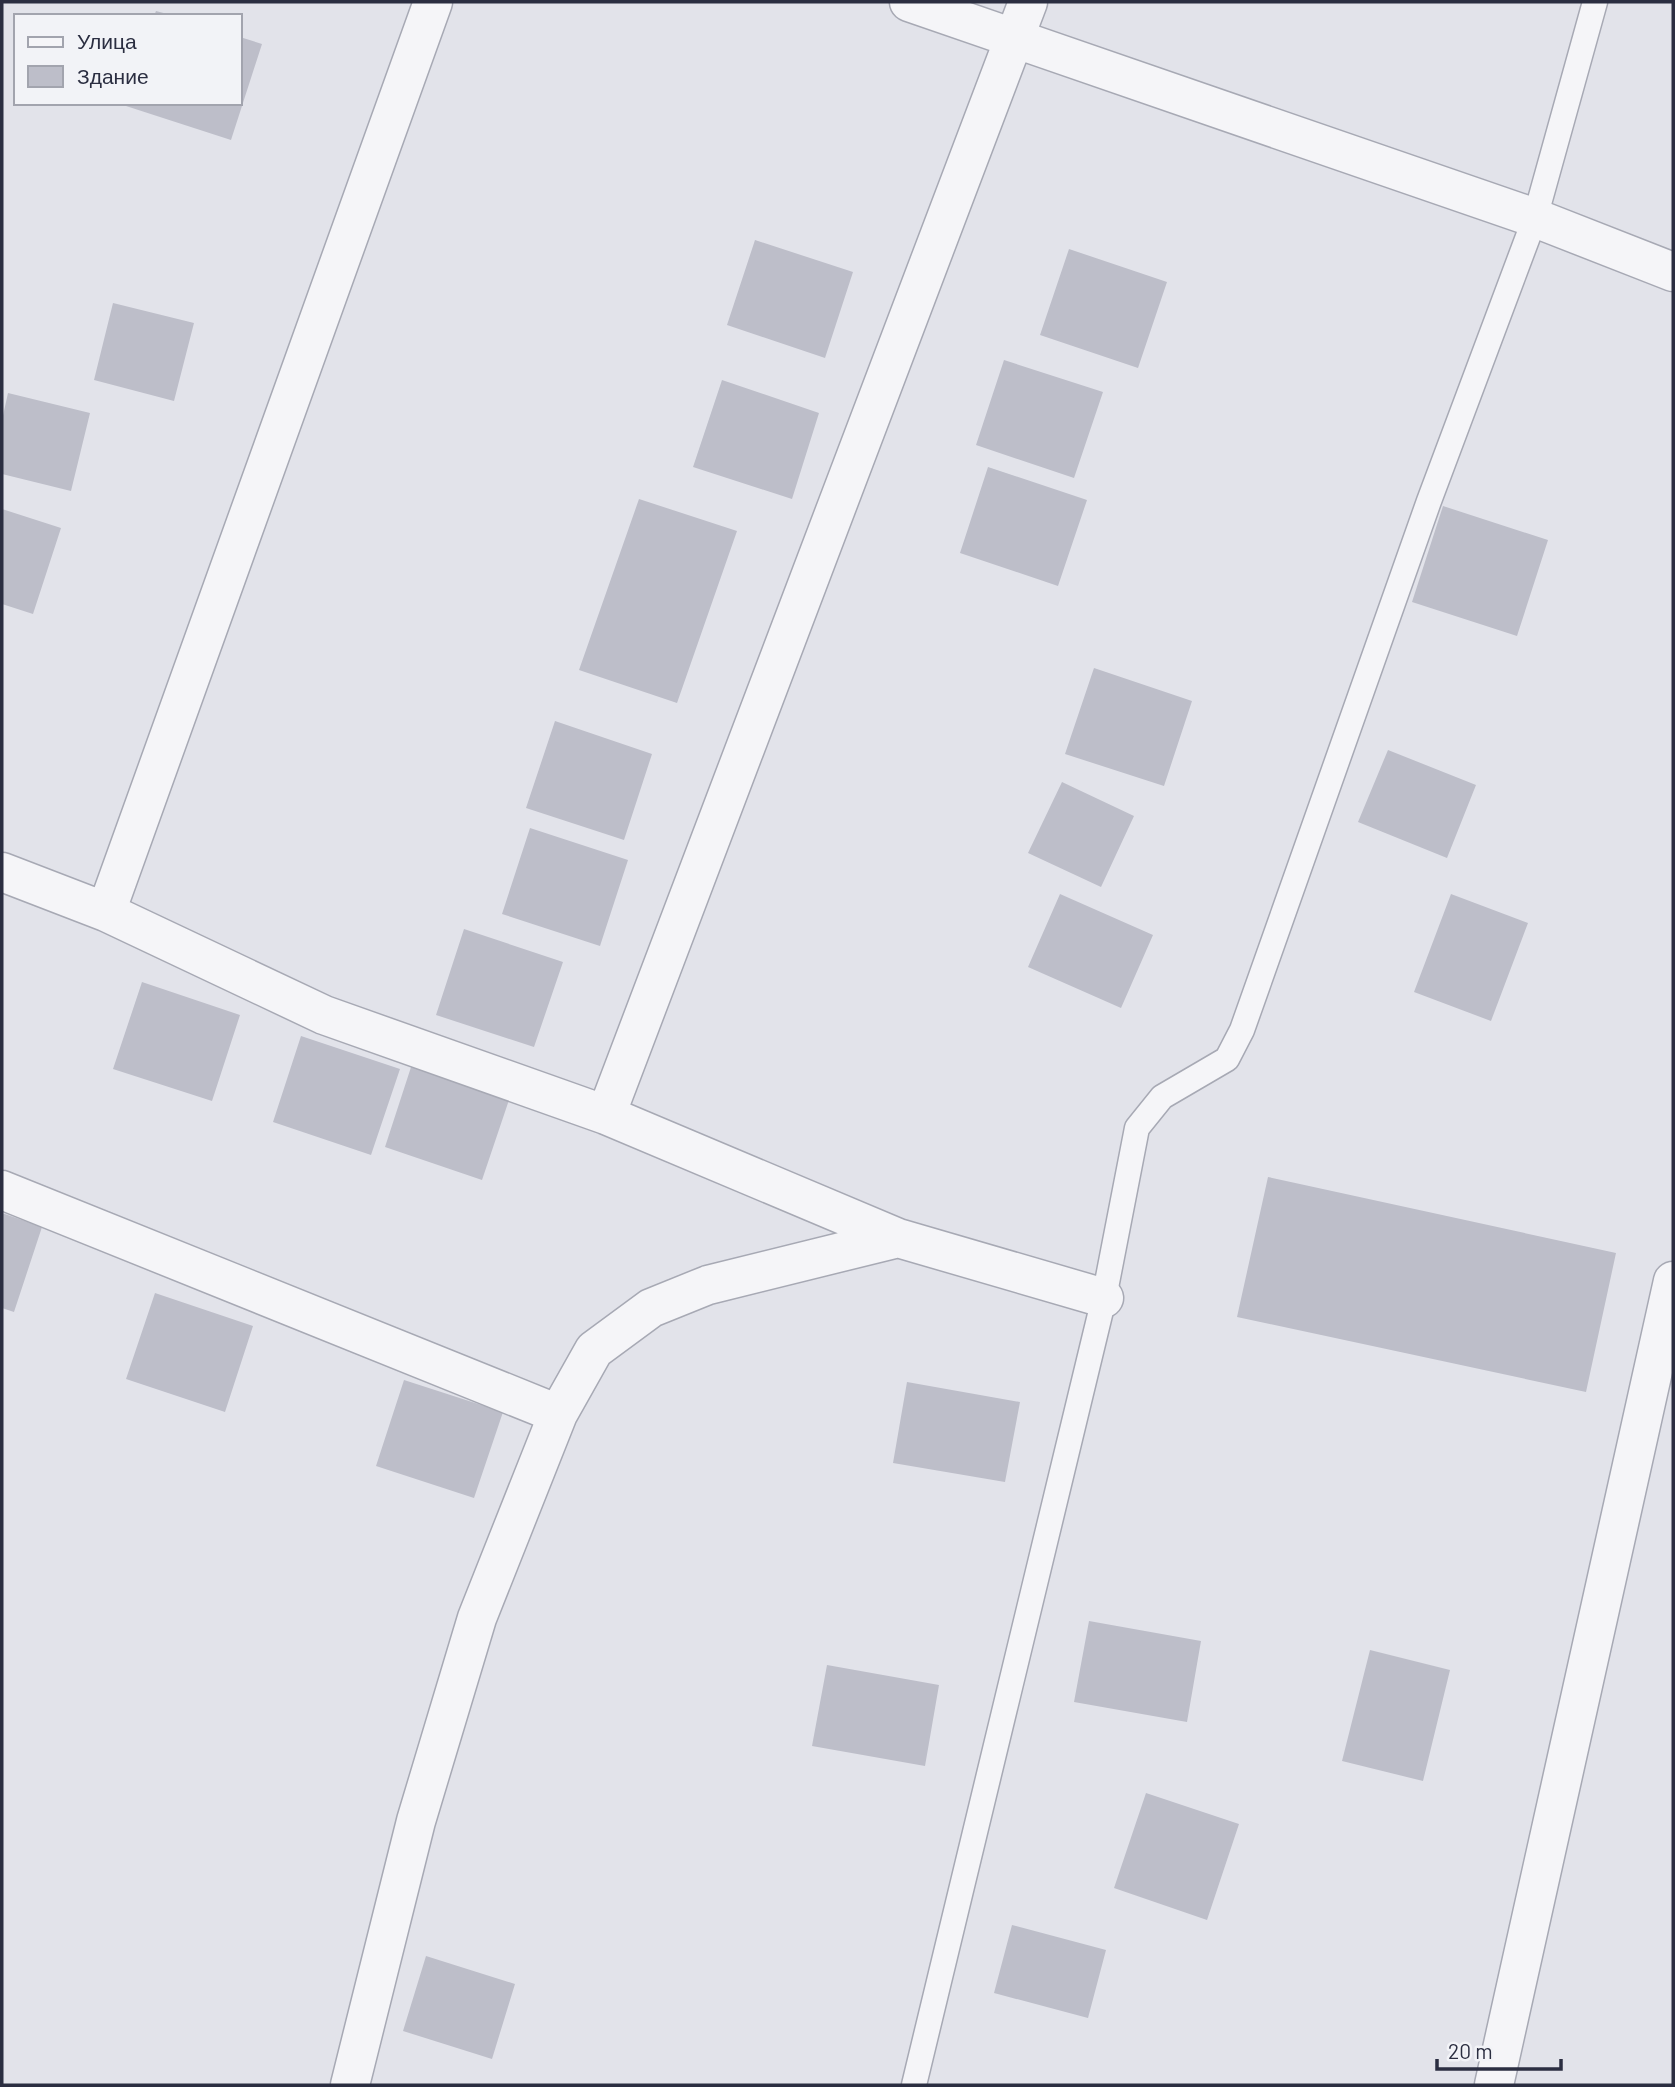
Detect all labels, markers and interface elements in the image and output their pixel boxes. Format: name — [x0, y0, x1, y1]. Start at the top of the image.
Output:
legend — [14, 14, 242, 105]
text: Улица — [77, 28, 137, 53]
text: Здание — [77, 63, 149, 88]
scale bar — [1437, 2028, 1561, 2072]
text: 20 m — [1448, 2038, 1493, 2063]

